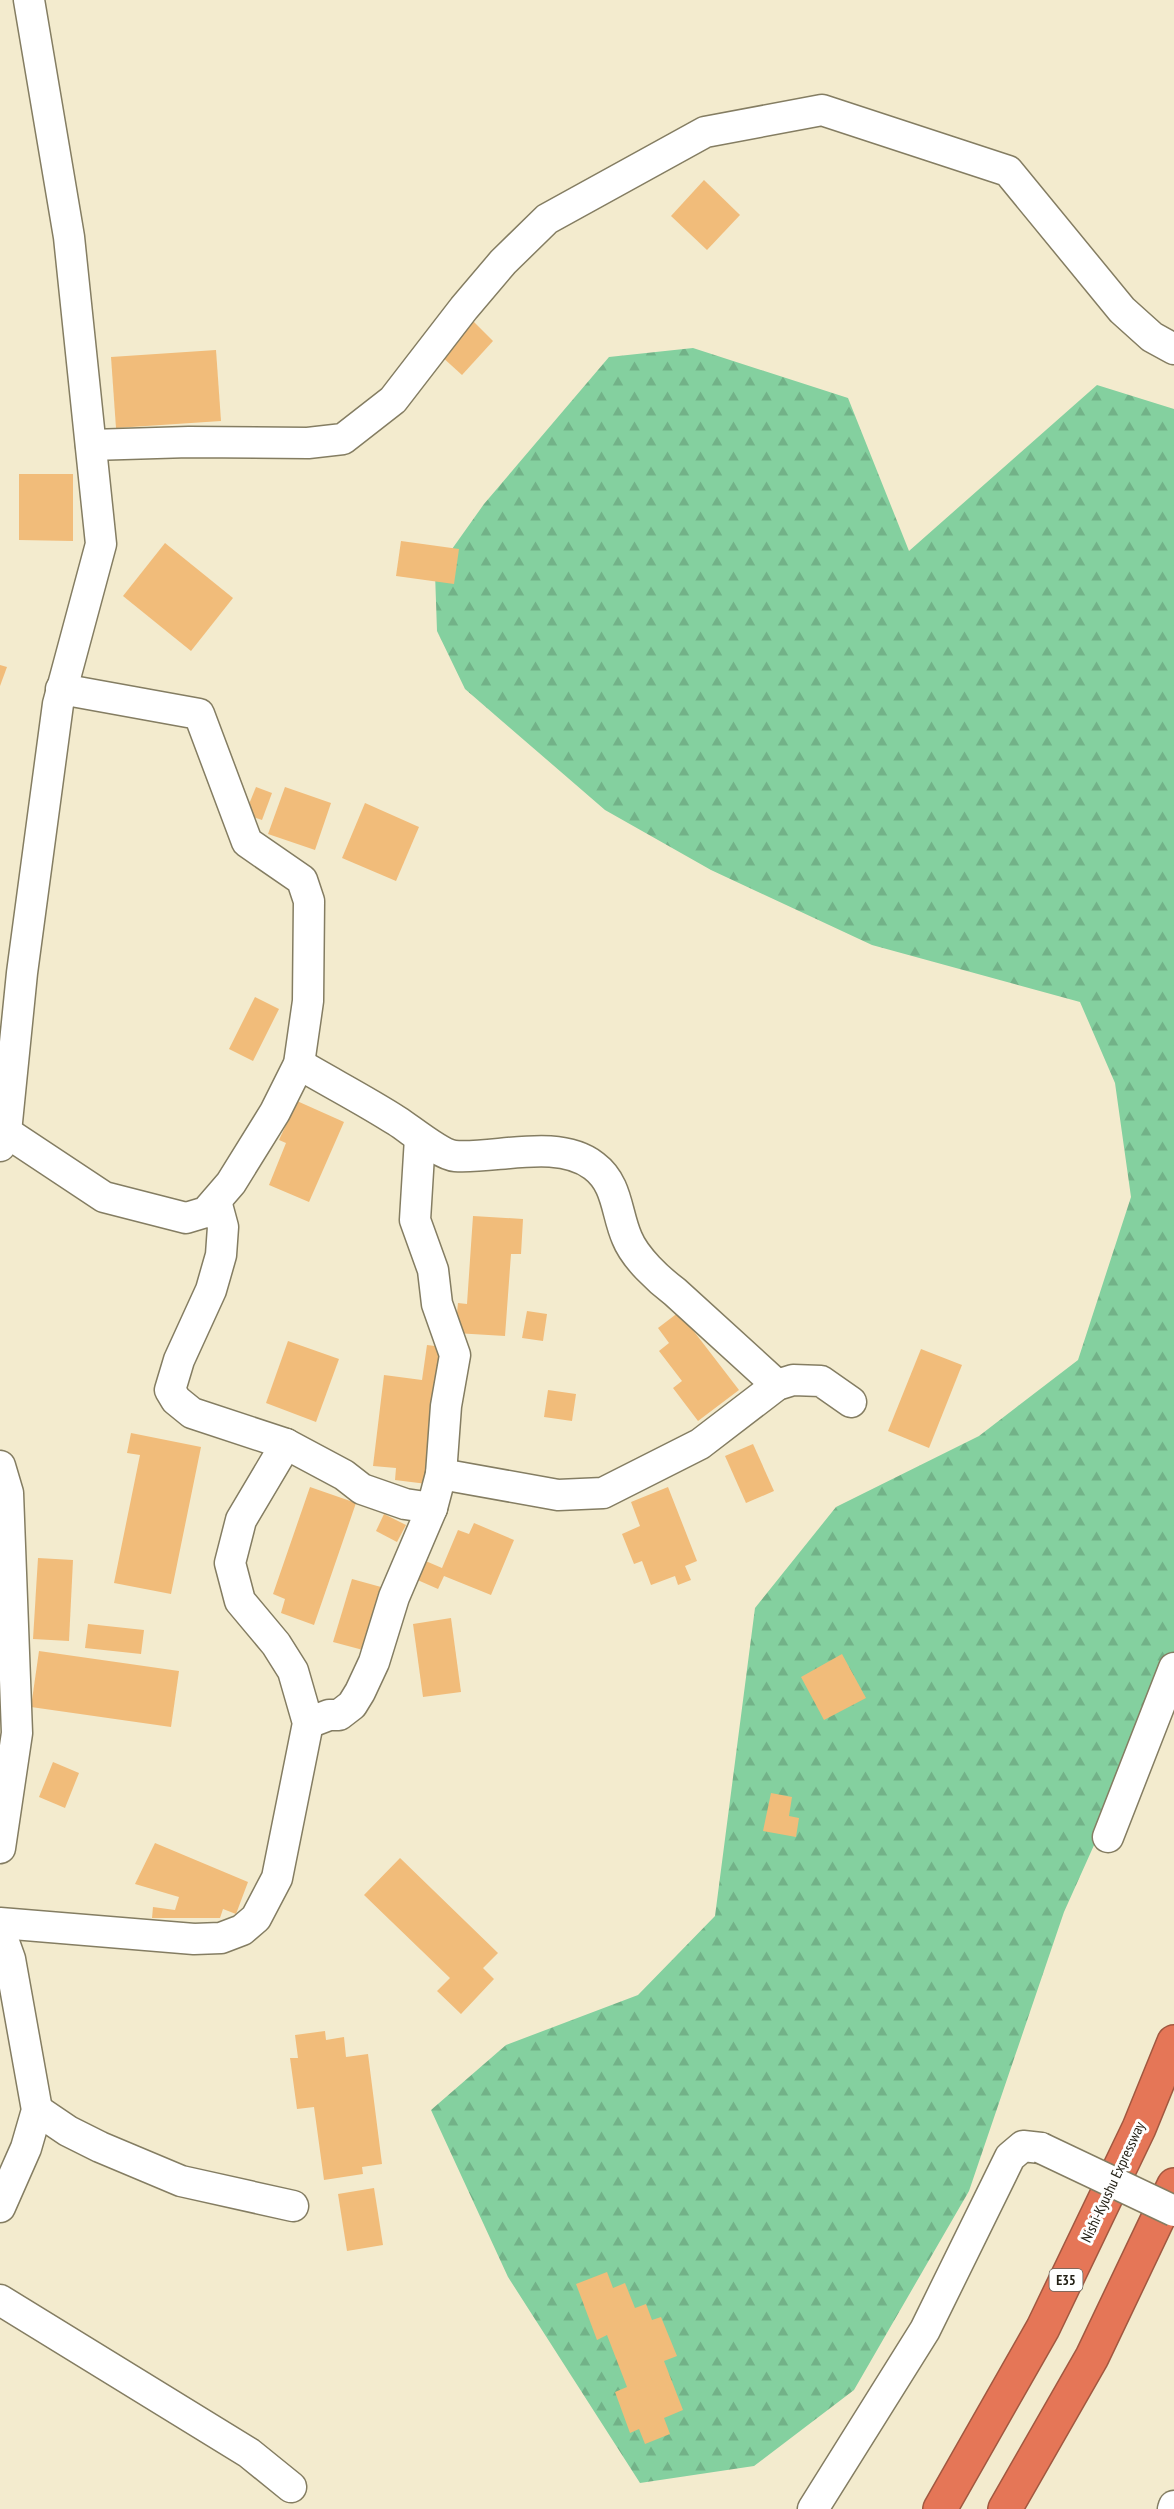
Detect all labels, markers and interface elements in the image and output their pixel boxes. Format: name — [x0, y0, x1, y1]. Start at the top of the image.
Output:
street label: Nishi-Kyushu Expressway — [1076, 2118, 1149, 2245]
road number: E35 — [1050, 2269, 1082, 2291]

